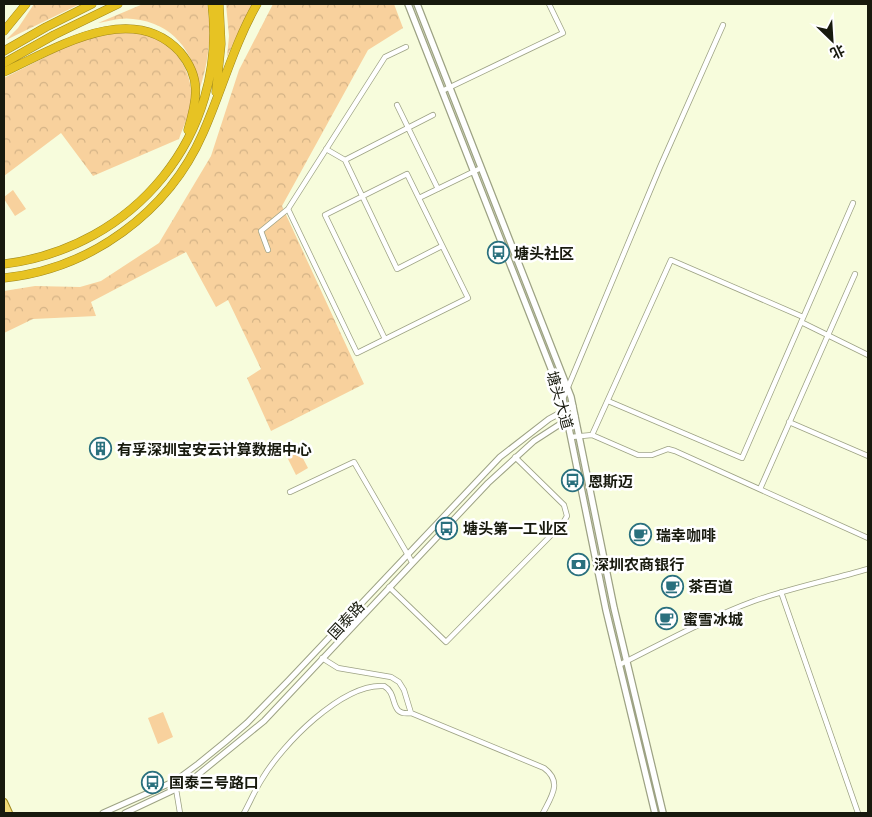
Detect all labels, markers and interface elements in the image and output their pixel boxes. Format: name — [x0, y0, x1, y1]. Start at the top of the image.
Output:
north arrow — [807, 15, 857, 65]
text: 北 — [827, 41, 848, 63]
bus stop icon: 塘头社区 — [486, 241, 510, 265]
place label: 塘头社区 — [514, 243, 574, 264]
street label: 塘头大道 — [542, 368, 578, 432]
building icon: 有孚深圳宝安云计算数据中心 — [89, 437, 113, 461]
place label: 有孚深圳宝安云计算数据中心 — [117, 439, 312, 460]
bus stop icon: 恩斯迈 — [560, 469, 584, 493]
place label: 恩斯迈 — [588, 471, 633, 492]
bus stop icon: 塘头第一工业区 — [435, 516, 459, 540]
place label: 塘头第一工业区 — [463, 518, 568, 539]
cafe icon: 瑞幸咖啡 — [628, 523, 652, 547]
place label: 瑞幸咖啡 — [656, 525, 716, 546]
bank icon: 深圳农商银行 — [566, 552, 590, 576]
place label: 深圳农商银行 — [594, 554, 684, 575]
cafe icon: 茶百道 — [660, 574, 684, 598]
place label: 茶百道 — [688, 576, 733, 597]
street label: 国泰路 — [323, 596, 369, 644]
cafe icon: 蜜雪冰城 — [655, 607, 679, 631]
place label: 蜜雪冰城 — [683, 609, 743, 630]
bus stop icon: 国泰三号路口 — [141, 770, 165, 794]
place label: 国泰三号路口 — [169, 772, 259, 793]

